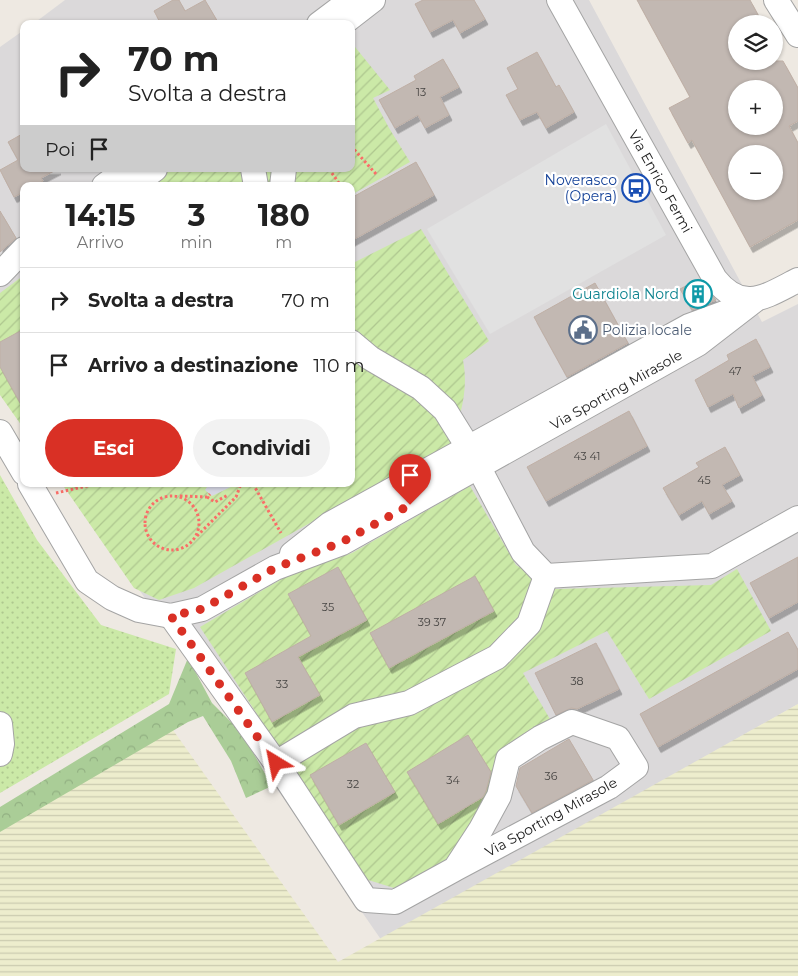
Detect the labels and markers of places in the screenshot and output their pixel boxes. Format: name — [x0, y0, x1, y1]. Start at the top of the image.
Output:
place label: Noverasco (Opera) — [545, 171, 617, 205]
bus stop icon: Noverasco (Opera) — [621, 173, 651, 203]
building icon: Guardiola Nord — [683, 279, 713, 309]
place label: Guardiola Nord — [572, 285, 679, 303]
public building icon: Polizia locale — [568, 315, 598, 345]
place label: Polizia locale — [602, 321, 692, 339]
pin — [389, 454, 431, 505]

